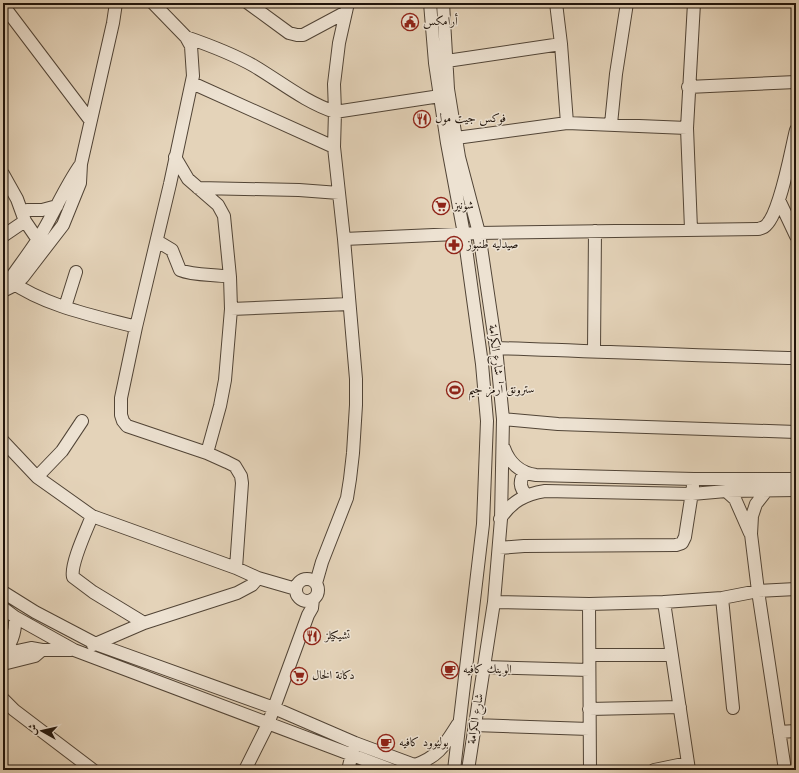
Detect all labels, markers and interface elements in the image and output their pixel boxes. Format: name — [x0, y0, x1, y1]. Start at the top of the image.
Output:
public building icon: أرامكس — [400, 12, 420, 32]
place label: أرامكس — [423, 13, 458, 30]
restaurant icon: فوكس جيت مول — [412, 109, 432, 129]
place label: فوكس جيت مول — [435, 112, 506, 127]
supermarket icon: شونيز — [431, 196, 451, 216]
place label: شونيز — [452, 200, 474, 213]
pharmacy icon: صيدليه طنبوز — [444, 235, 464, 255]
place label: صيدليه طنبوز — [466, 239, 518, 252]
street label: شارع الكرامة — [482, 324, 505, 377]
sports icon: سترونق آرمز جيم — [445, 380, 465, 400]
place label: سترونق آرمز جيم — [468, 381, 534, 401]
restaurant icon: تشيكيلز — [302, 626, 322, 646]
place label: تشيكيلز — [323, 629, 350, 643]
cafe icon: الوينك كافيه — [440, 660, 460, 680]
place label: الوينك كافيه — [463, 663, 512, 677]
supermarket icon: دكانة الخال — [289, 666, 309, 686]
place label: دكانة الخال — [312, 669, 355, 682]
street label: شارع الكرامة — [465, 693, 490, 746]
north arrow — [22, 711, 62, 751]
text: ش — [27, 724, 40, 736]
cafe icon: بوليوود كافيه — [376, 733, 396, 753]
place label: بوليوود كافيه — [399, 736, 448, 750]

